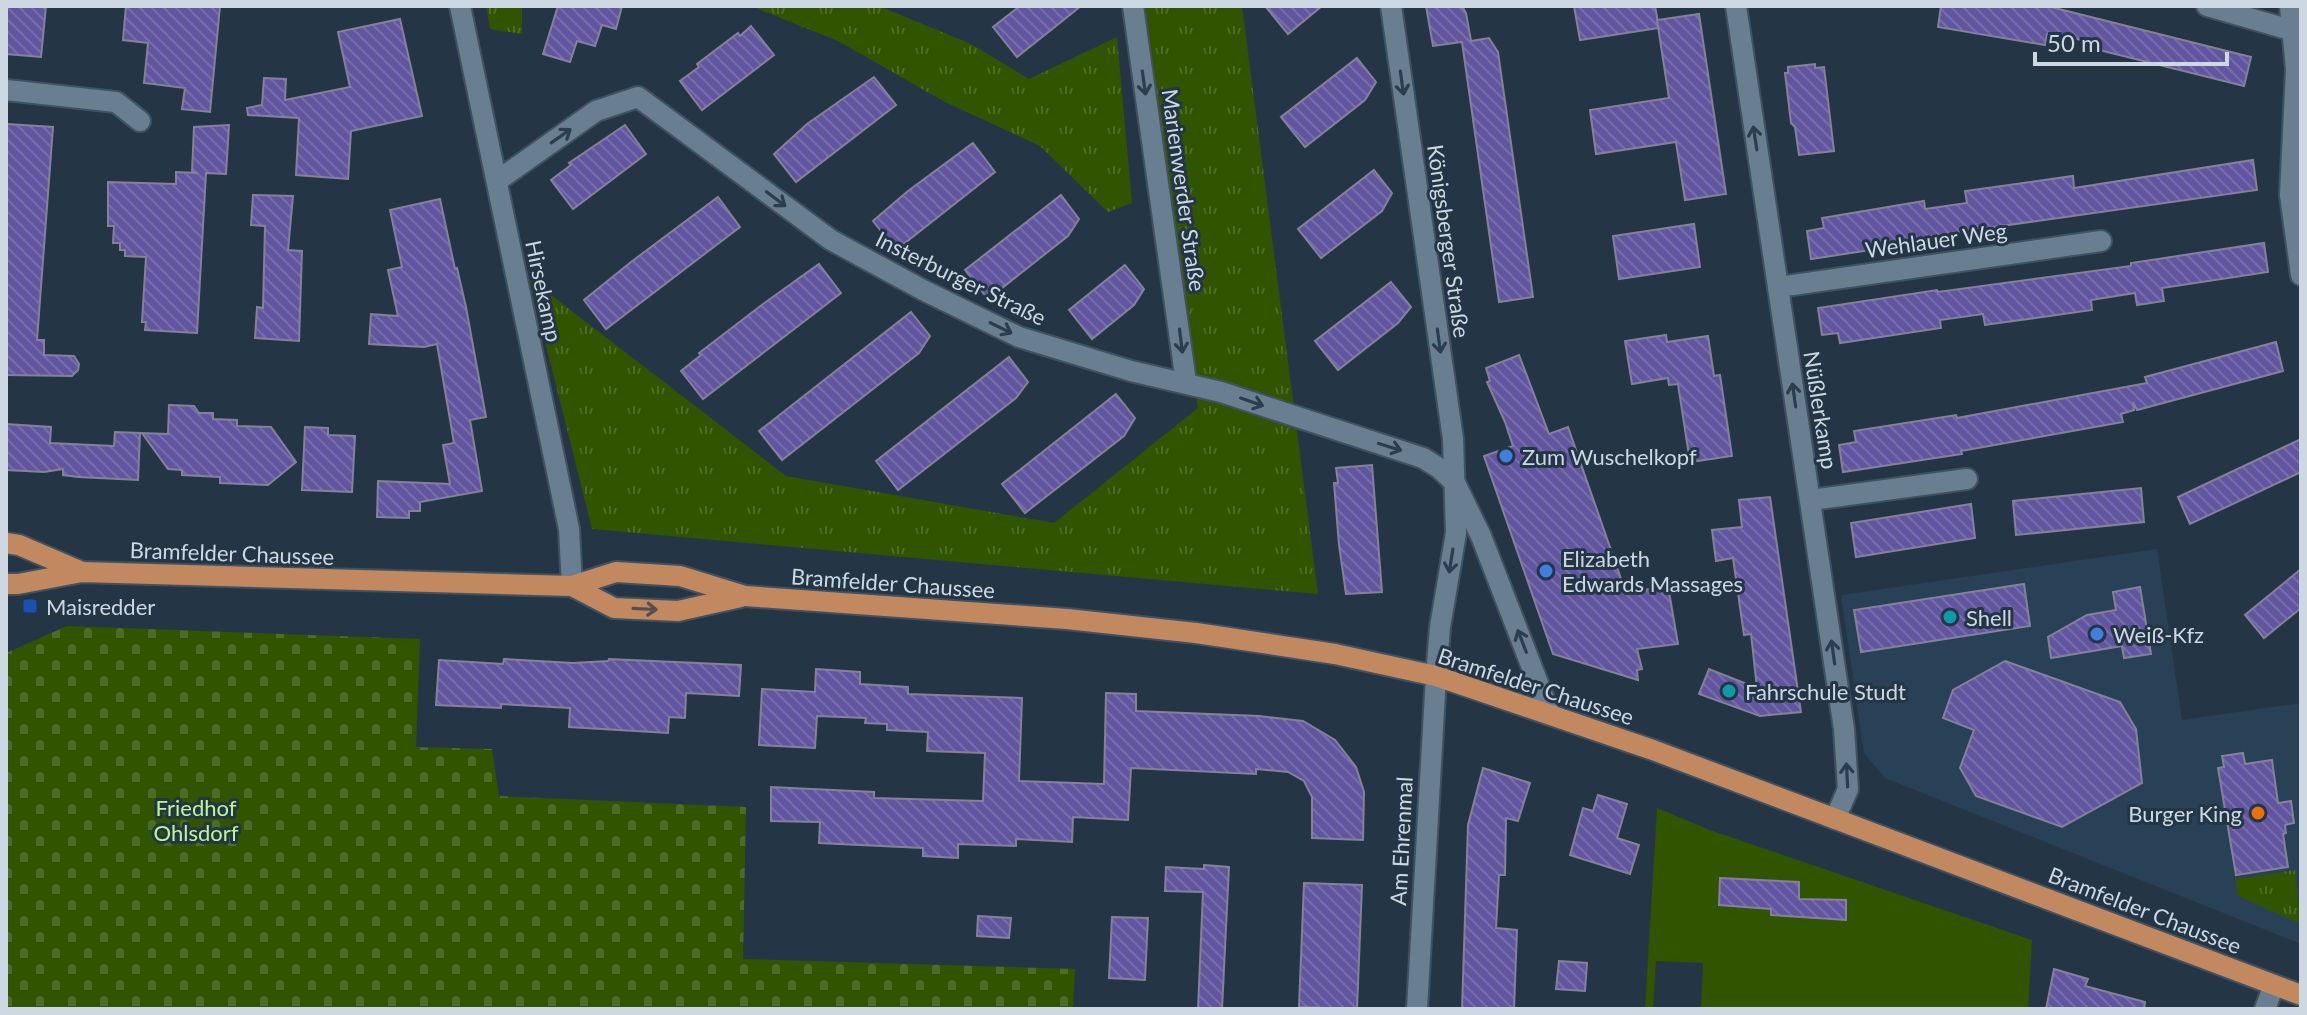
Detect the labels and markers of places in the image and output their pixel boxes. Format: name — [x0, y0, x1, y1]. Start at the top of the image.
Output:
place label: Zum Wuschelkopf — [1522, 443, 1697, 470]
marker: Zum Wuschelkopf — [1497, 447, 1515, 465]
place label: Elizabeth Edwards Massages — [1562, 545, 1743, 597]
marker: Elizabeth Edwards Massages — [1537, 562, 1555, 580]
place label: Maisredder — [46, 593, 155, 620]
marker: Maisredder — [21, 597, 39, 615]
place label: Shell — [1966, 604, 2012, 631]
marker: Shell — [1941, 608, 1959, 626]
place label: Weiß-Kfz — [2113, 621, 2204, 648]
marker: Weiß-Kfz — [2088, 625, 2106, 643]
place label: Fahrschule Studt — [1745, 678, 1906, 705]
marker: Fahrschule Studt — [1720, 682, 1738, 700]
place label: Burger King — [2128, 800, 2242, 827]
marker: Burger King — [2249, 804, 2267, 822]

